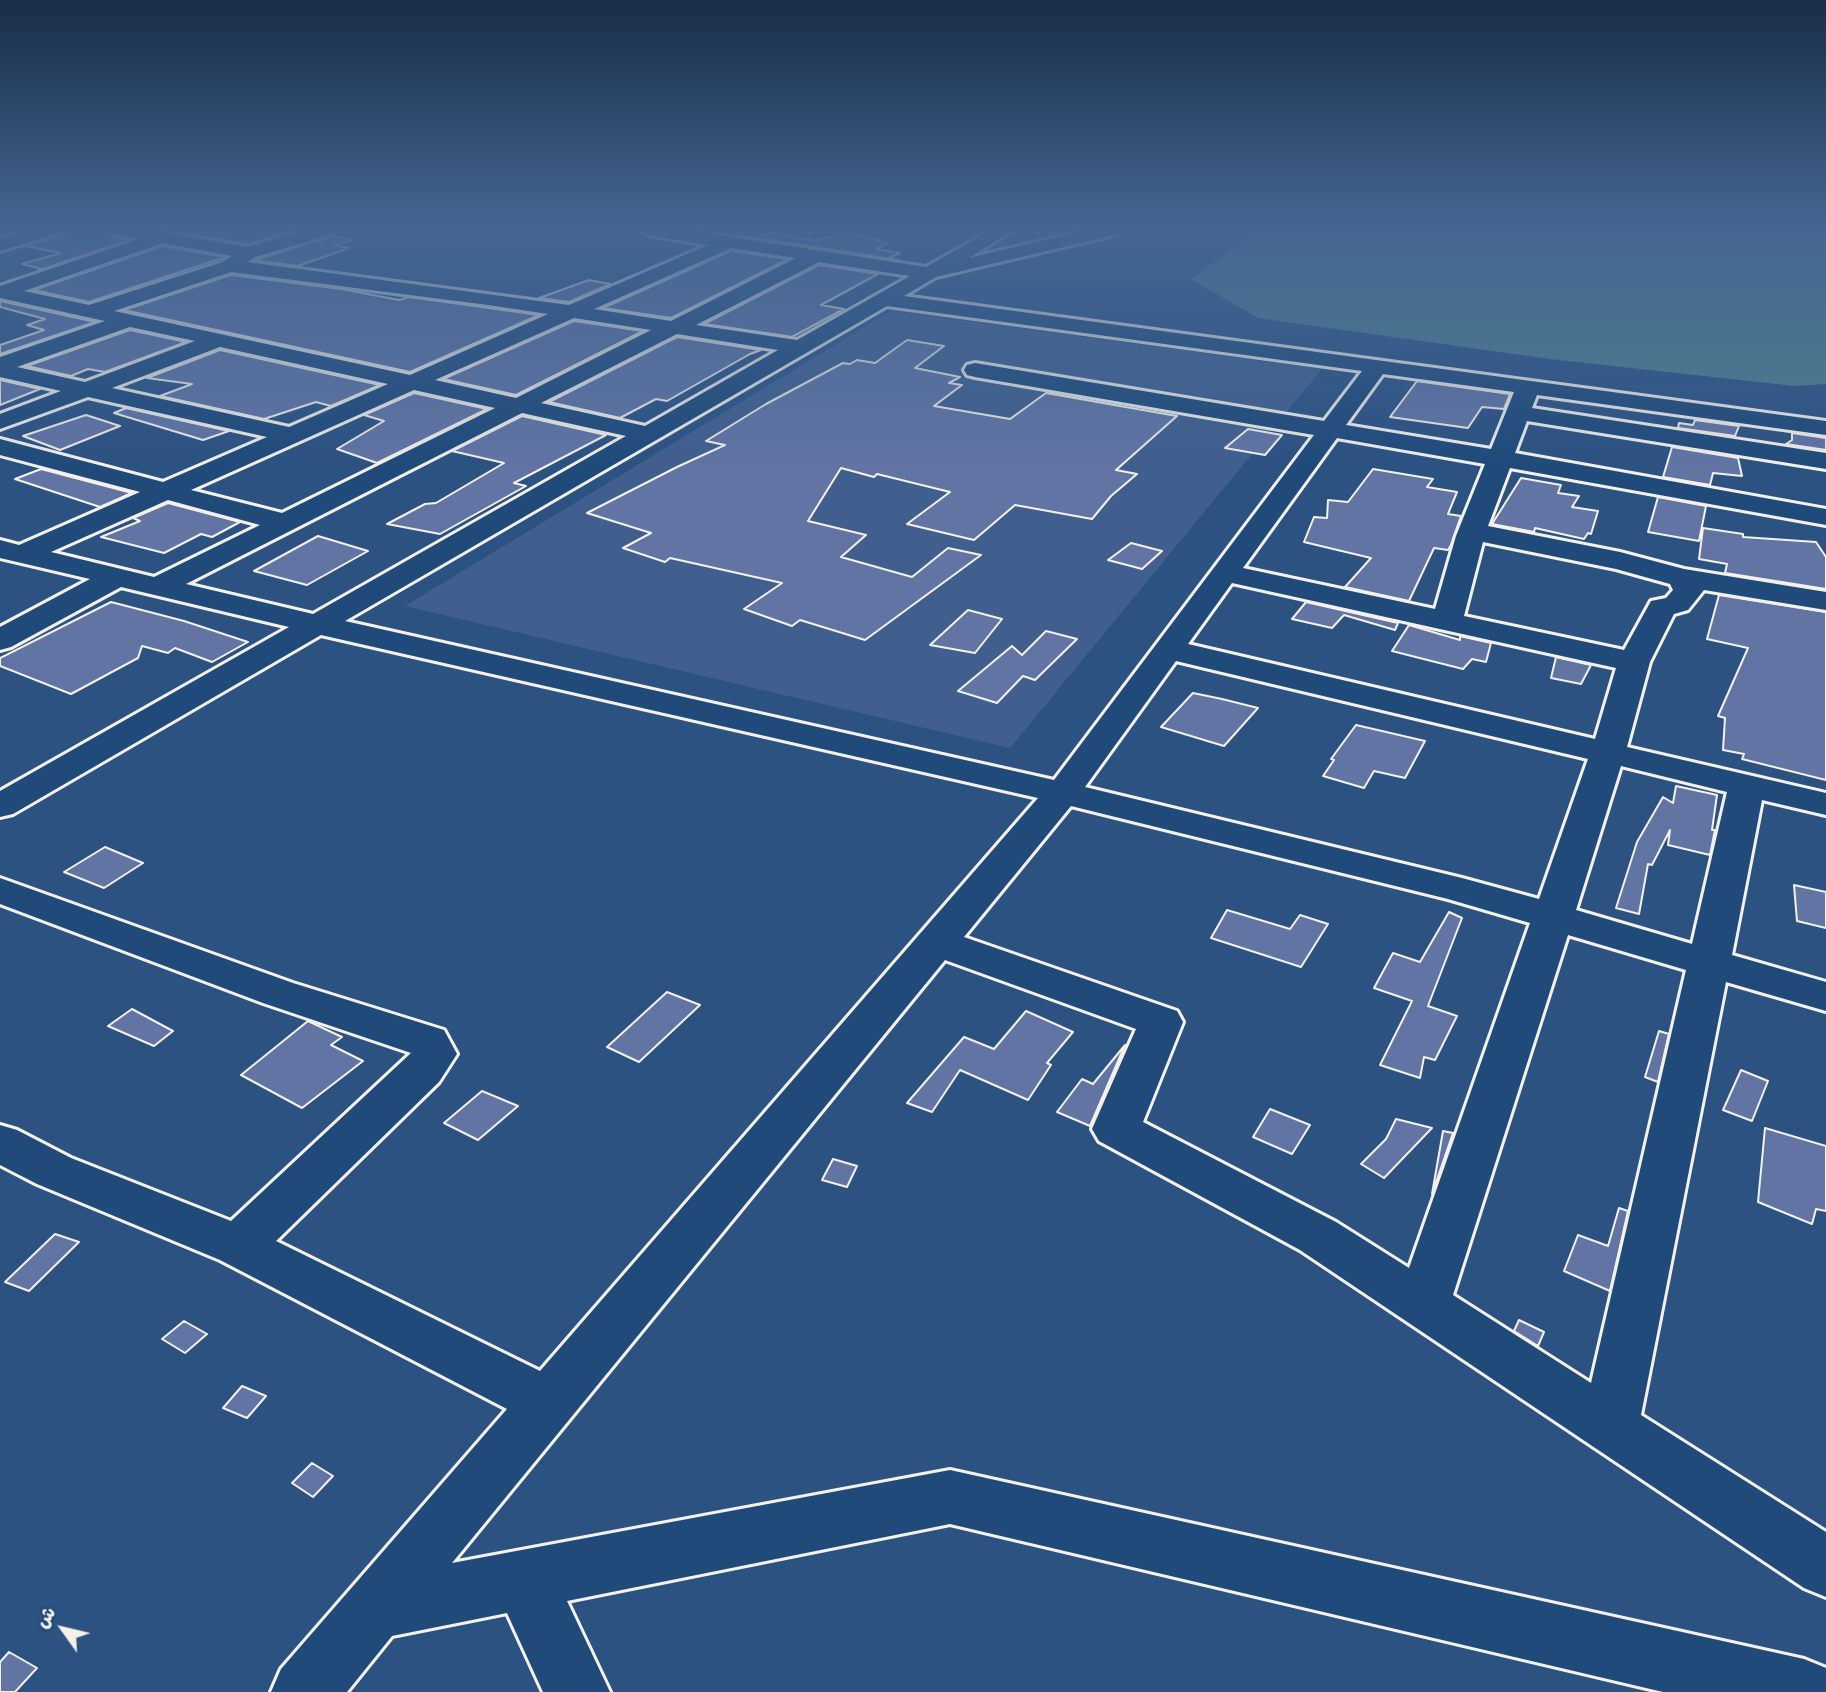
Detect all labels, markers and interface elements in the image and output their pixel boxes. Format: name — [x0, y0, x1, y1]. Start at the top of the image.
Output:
north arrow — [28, 1594, 98, 1664]
text: ش — [26, 1599, 65, 1635]

